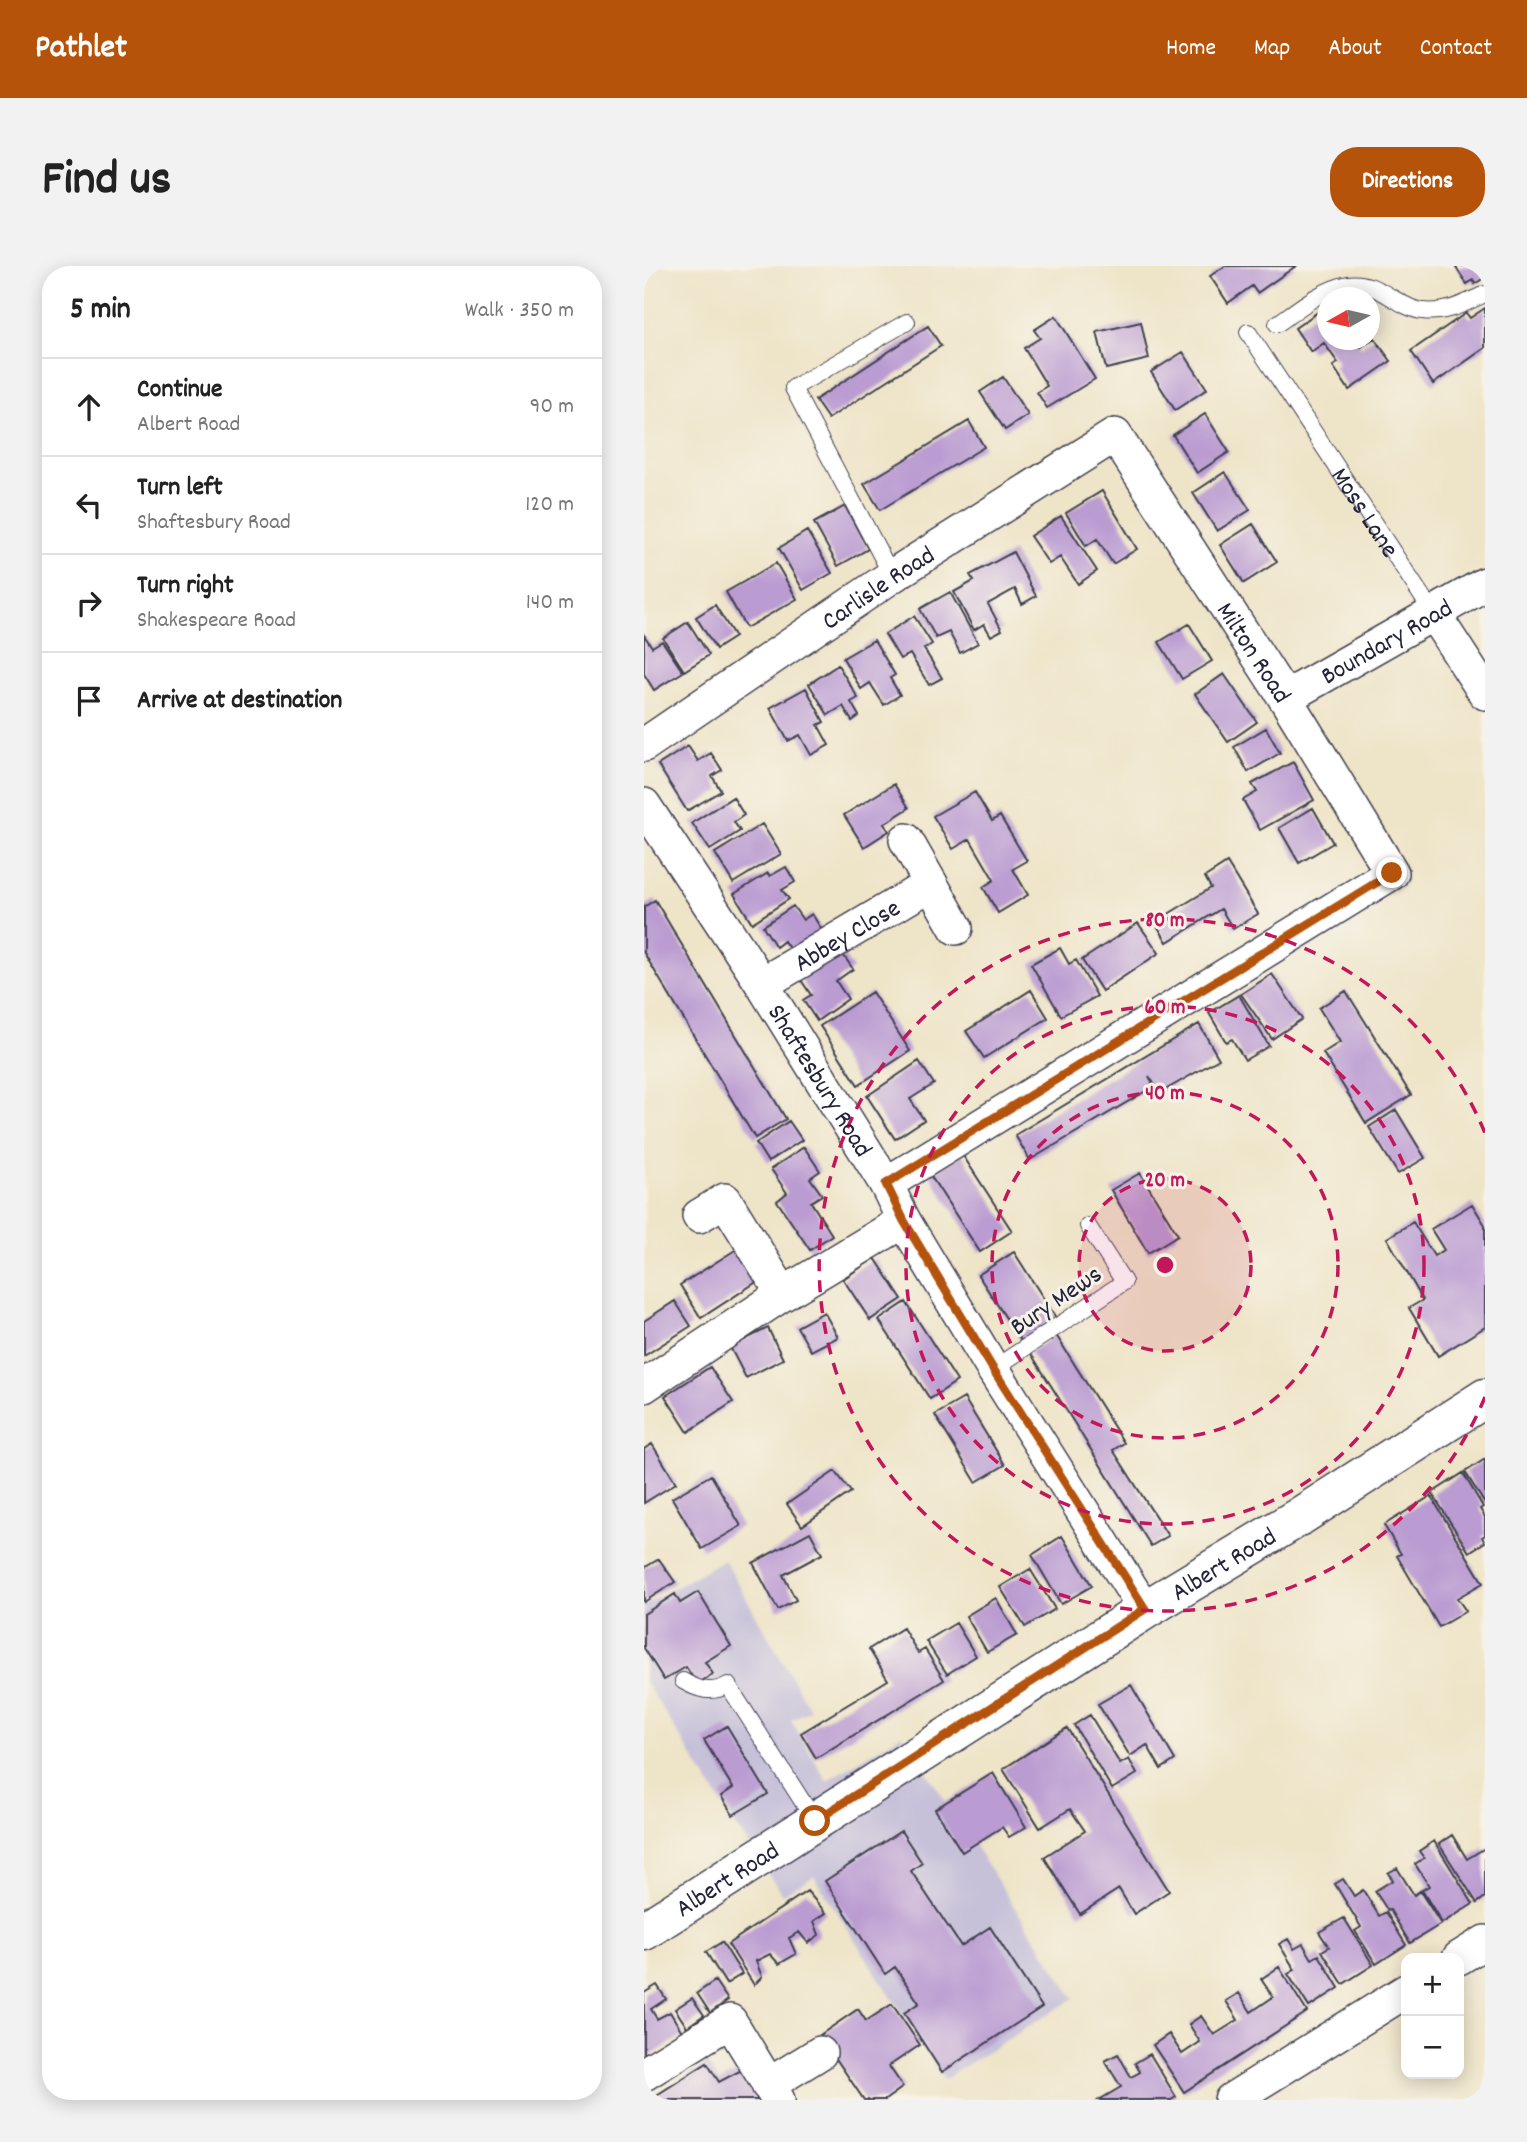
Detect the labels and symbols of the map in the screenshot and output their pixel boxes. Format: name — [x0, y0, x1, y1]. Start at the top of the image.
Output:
north arrow — [1317, 287, 1380, 350]
street label: Moss Lane — [1320, 461, 1407, 566]
street label: Carlisle Road — [815, 539, 943, 641]
street label: Boundary Road — [1315, 591, 1460, 696]
street label: Milton Road — [1206, 596, 1299, 712]
route end — [1376, 857, 1407, 888]
street label: Abbey Close — [788, 891, 908, 983]
text: 80 m — [1145, 907, 1185, 937]
text: 60 m — [1145, 994, 1185, 1024]
street label: Shaftesbury Road — [757, 998, 880, 1165]
text: 40 m — [1145, 1080, 1185, 1110]
text: 20 m — [1145, 1167, 1185, 1197]
centre of rings — [1153, 1253, 1177, 1277]
street label: Bury Mews — [1003, 1257, 1110, 1346]
street label: Albert Road — [1165, 1520, 1284, 1612]
route start — [799, 1805, 830, 1836]
street label: Albert Road — [669, 1834, 788, 1928]

